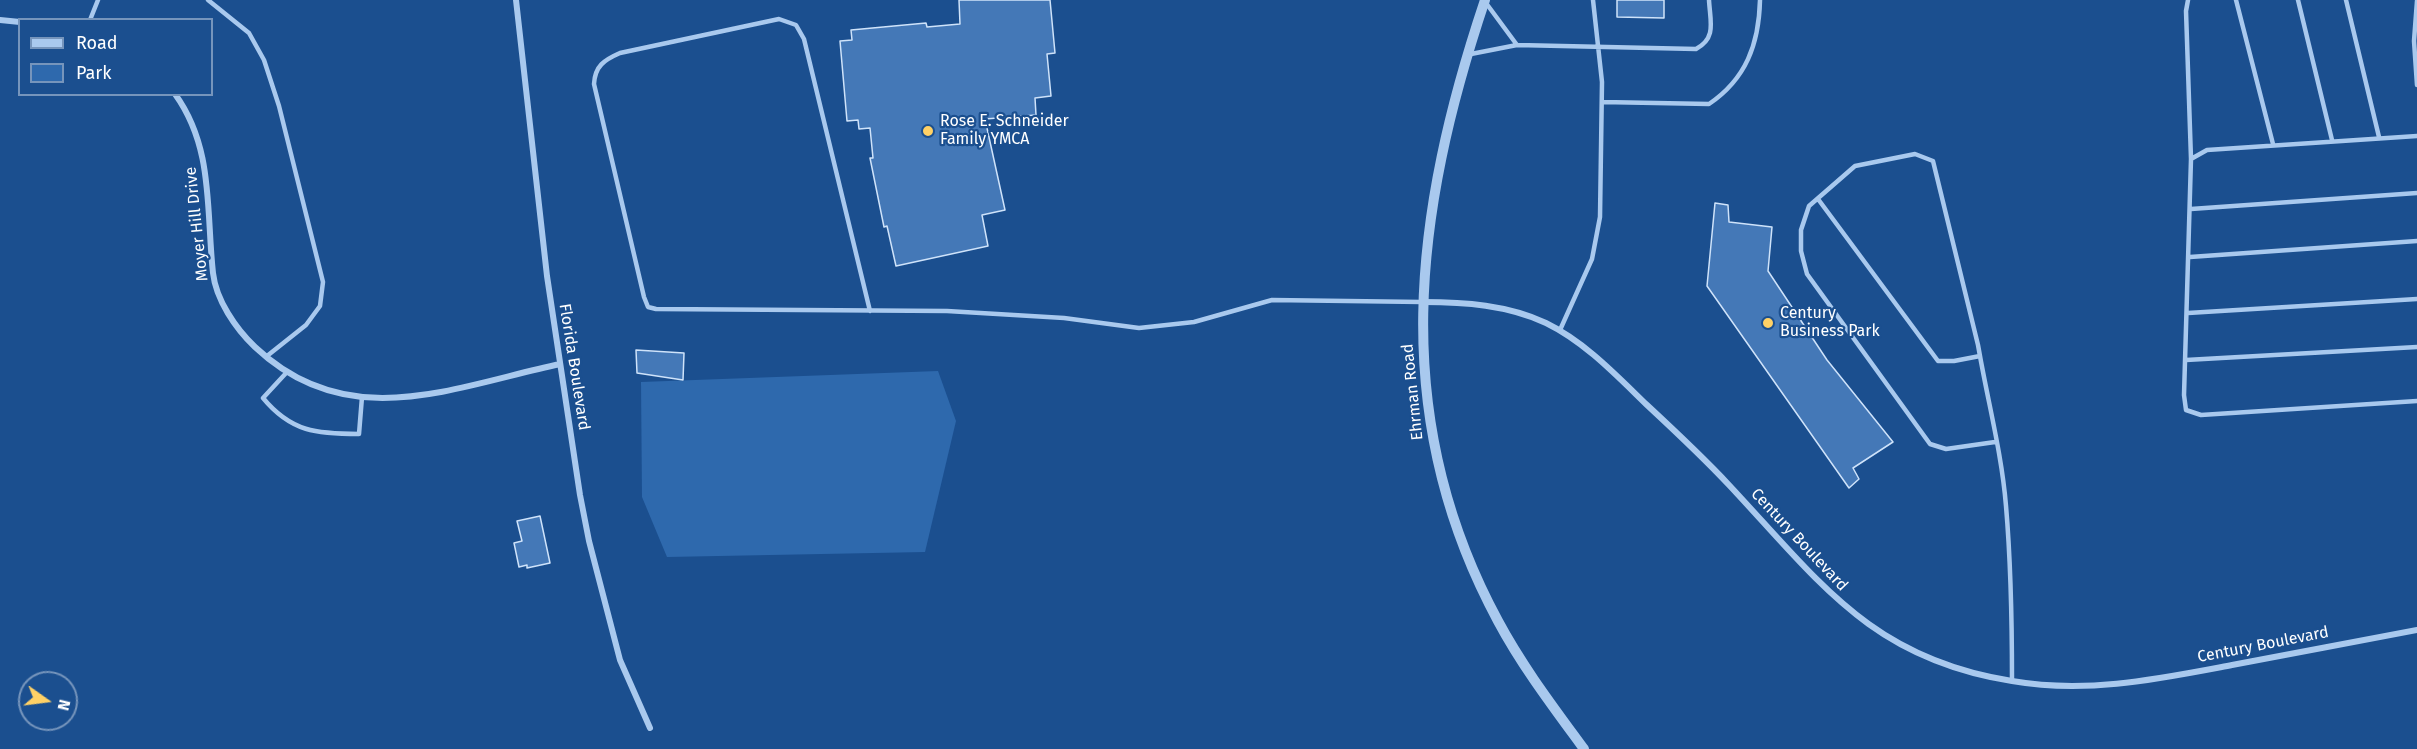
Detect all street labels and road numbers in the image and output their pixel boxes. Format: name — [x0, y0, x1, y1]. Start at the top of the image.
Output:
street label: Moyer Hill Drive — [181, 166, 213, 282]
street label: Florida Boulevard — [555, 302, 593, 432]
street label: Ehrman Road — [1398, 343, 1428, 441]
street label: Century Boulevard — [1747, 485, 1851, 595]
street label: Century Boulevard — [2196, 623, 2330, 667]

